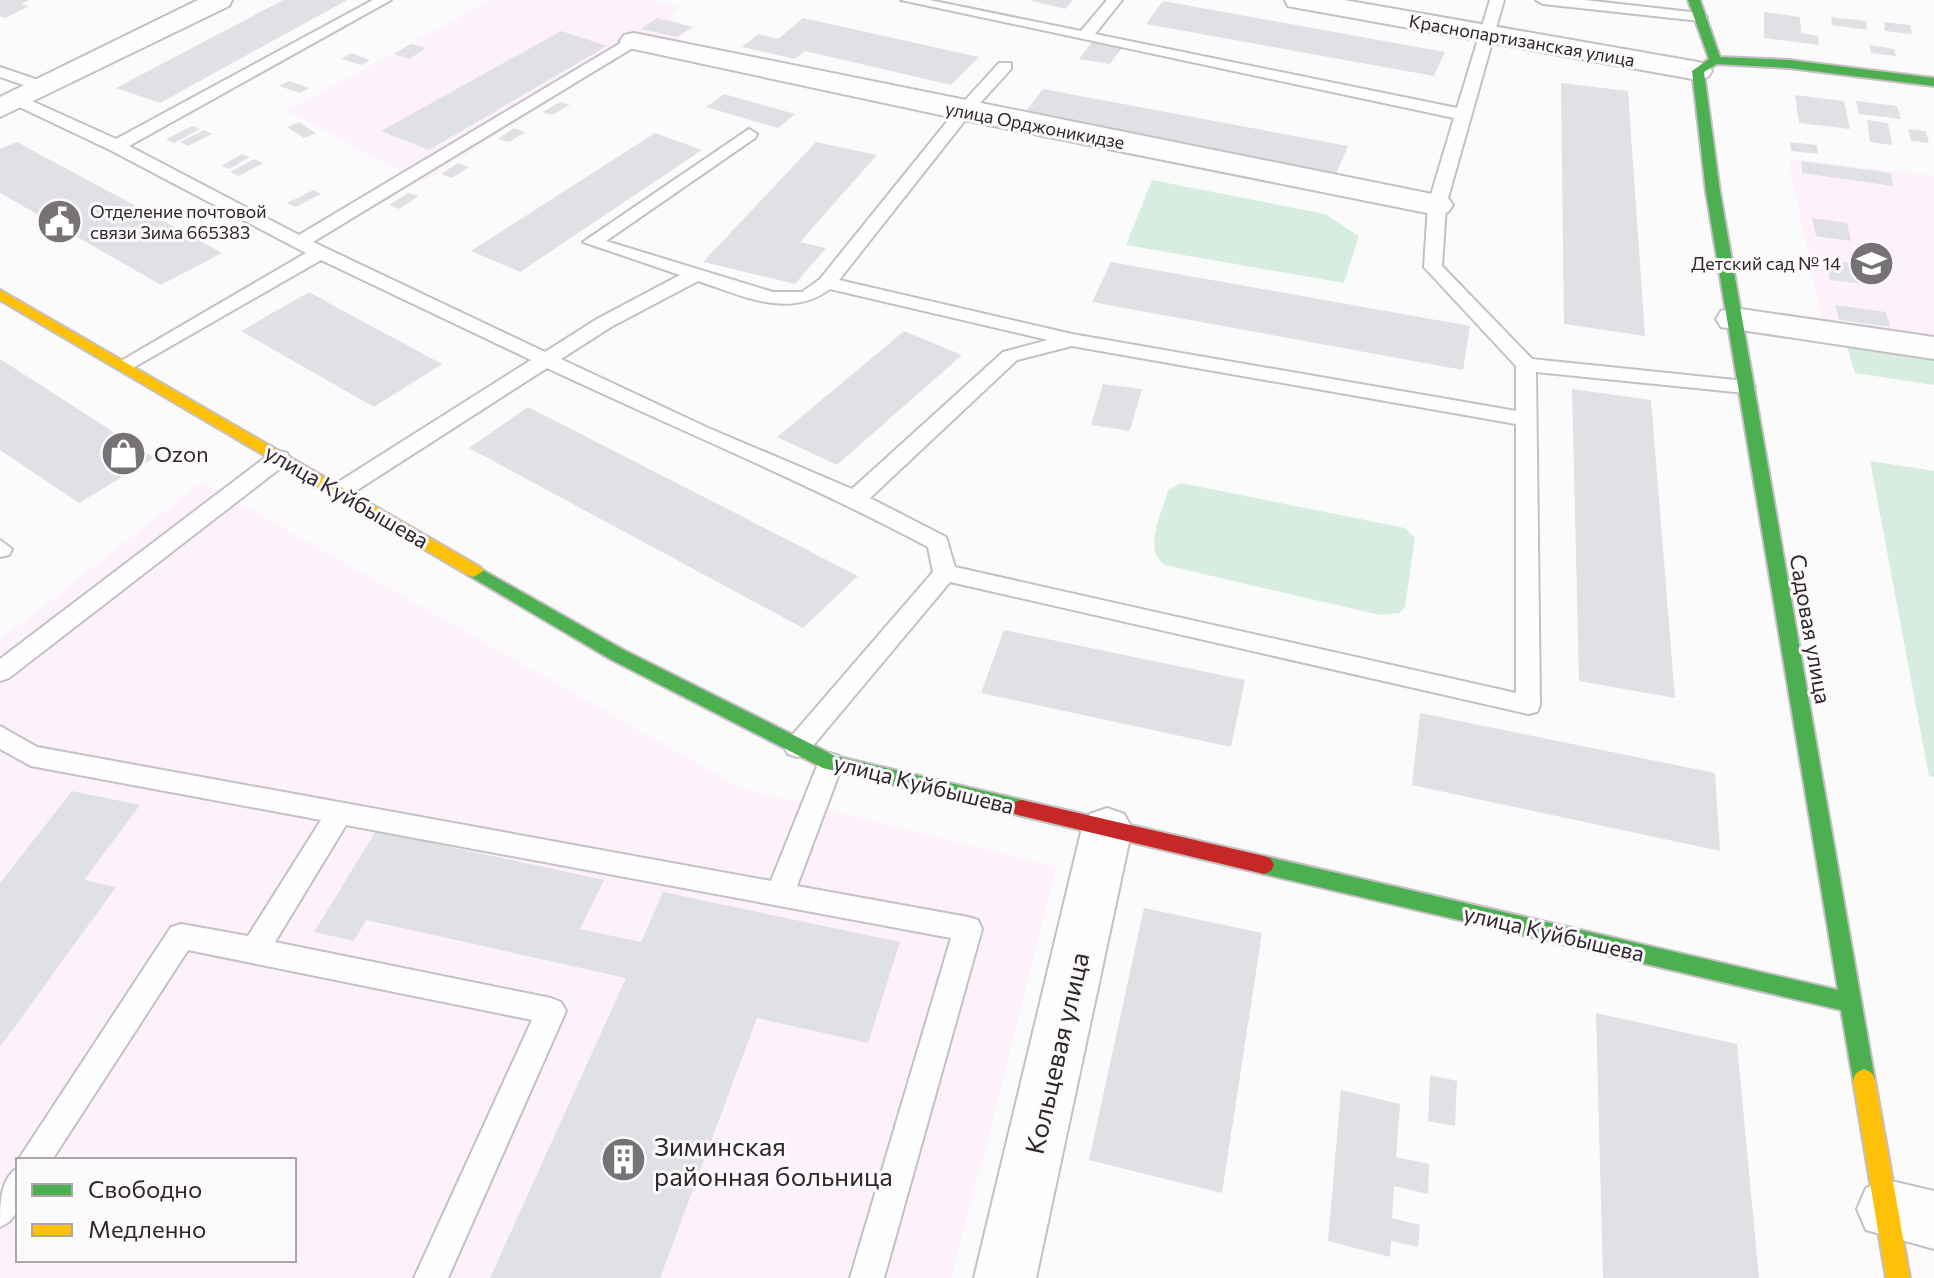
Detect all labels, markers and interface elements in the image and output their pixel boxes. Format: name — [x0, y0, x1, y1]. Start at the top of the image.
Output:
street label: Краснопартизанская улица — [1407, 9, 1637, 71]
street label: улица Орджоникидзе — [943, 97, 1127, 153]
public building icon: Отделение почтовой связи Зима 665383 — [35, 197, 83, 245]
place label: Отделение почтовой связи Зима 665383 — [90, 200, 267, 243]
school or university icon: Детский сад № 14 — [1848, 239, 1896, 287]
place label: Детский сад № 14 — [1691, 252, 1841, 274]
shop icon: Ozon — [99, 429, 147, 477]
street label: улица Куйбышева — [260, 438, 434, 554]
place label: Ozon — [154, 440, 209, 467]
street label: Садовая улица — [1785, 552, 1837, 706]
street label: улица Куйбышева — [831, 749, 1017, 819]
street label: улица Куйбышева — [1461, 899, 1647, 967]
street label: Кольцевая улица — [1018, 949, 1094, 1157]
place label: Зиминская районная больница — [654, 1130, 893, 1191]
building icon: Зиминская районная больница — [599, 1136, 647, 1184]
legend — [16, 1158, 296, 1262]
text: Свободно — [88, 1174, 202, 1203]
text: Медленно — [88, 1214, 206, 1243]

